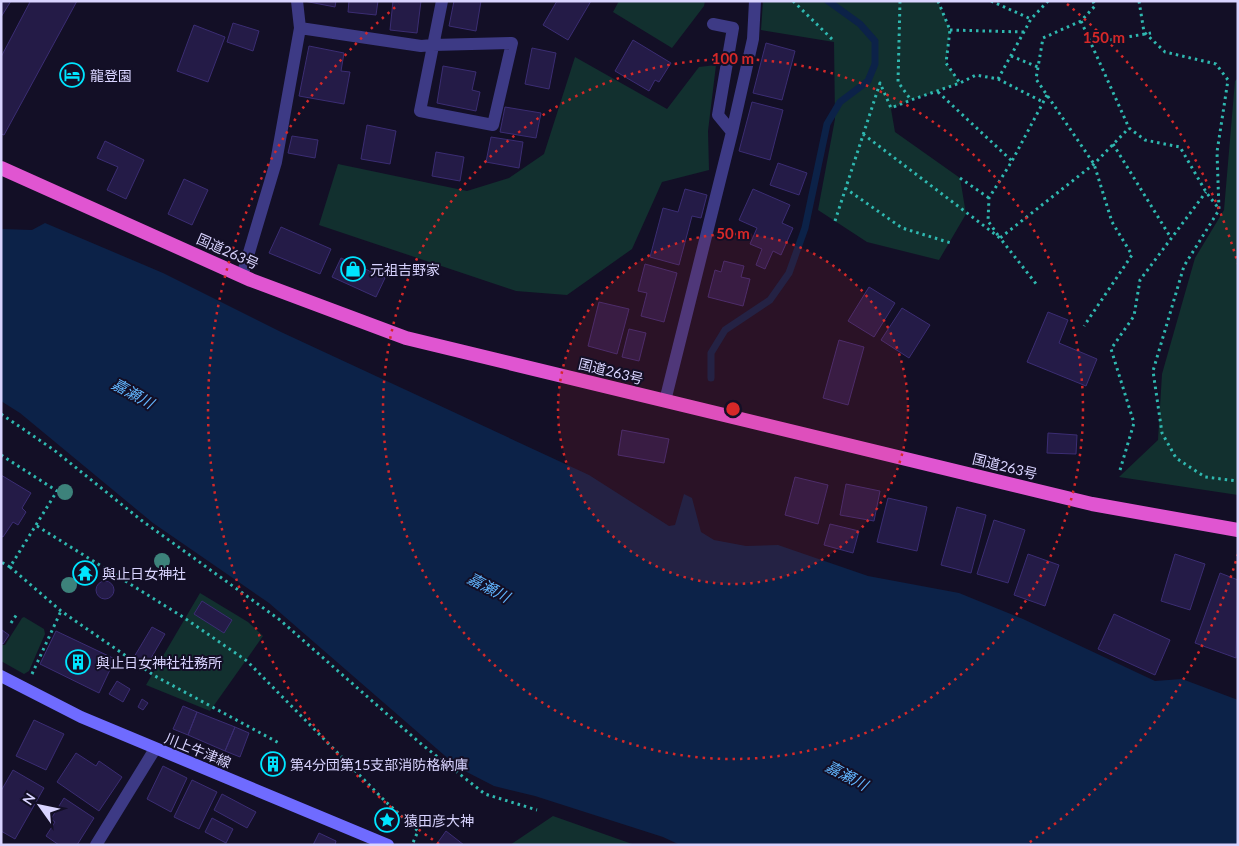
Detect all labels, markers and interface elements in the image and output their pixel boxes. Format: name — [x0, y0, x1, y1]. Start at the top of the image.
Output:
text: 150 m — [1083, 28, 1125, 46]
text: 100 m — [712, 49, 754, 67]
hotel icon: 龍登園 — [59, 62, 85, 88]
place label: 龍登園 — [90, 67, 132, 84]
text: 50 m — [716, 224, 750, 242]
street label: 国道263号 — [194, 230, 262, 272]
shop icon: 元祖吉野家 — [340, 256, 366, 282]
place label: 元祖吉野家 — [370, 261, 440, 278]
street label: 国道263号 — [577, 355, 645, 387]
water label: 嘉瀬川 — [109, 374, 159, 413]
centre of rings — [724, 400, 742, 418]
street label: 国道263号 — [971, 450, 1039, 482]
temple icon: 與止日女神社 — [72, 560, 98, 586]
place label: 與止日女神社 — [102, 565, 186, 582]
water label: 嘉瀬川 — [465, 568, 515, 606]
building icon: 與止日女神社社務所 — [65, 649, 91, 675]
place label: 與止日女神社社務所 — [96, 654, 222, 671]
street label: 川上牛津線 — [162, 729, 234, 771]
building icon: 第4分団第15支部消防格納庫 — [260, 751, 286, 777]
place label: 第4分団第15支部消防格納庫 — [290, 756, 468, 773]
water label: 嘉瀬川 — [823, 756, 873, 794]
north arrow — [15, 781, 65, 831]
text: N — [19, 789, 39, 808]
place icon: 猿田彦大神 — [374, 807, 400, 833]
place label: 猿田彦大神 — [404, 812, 474, 829]

